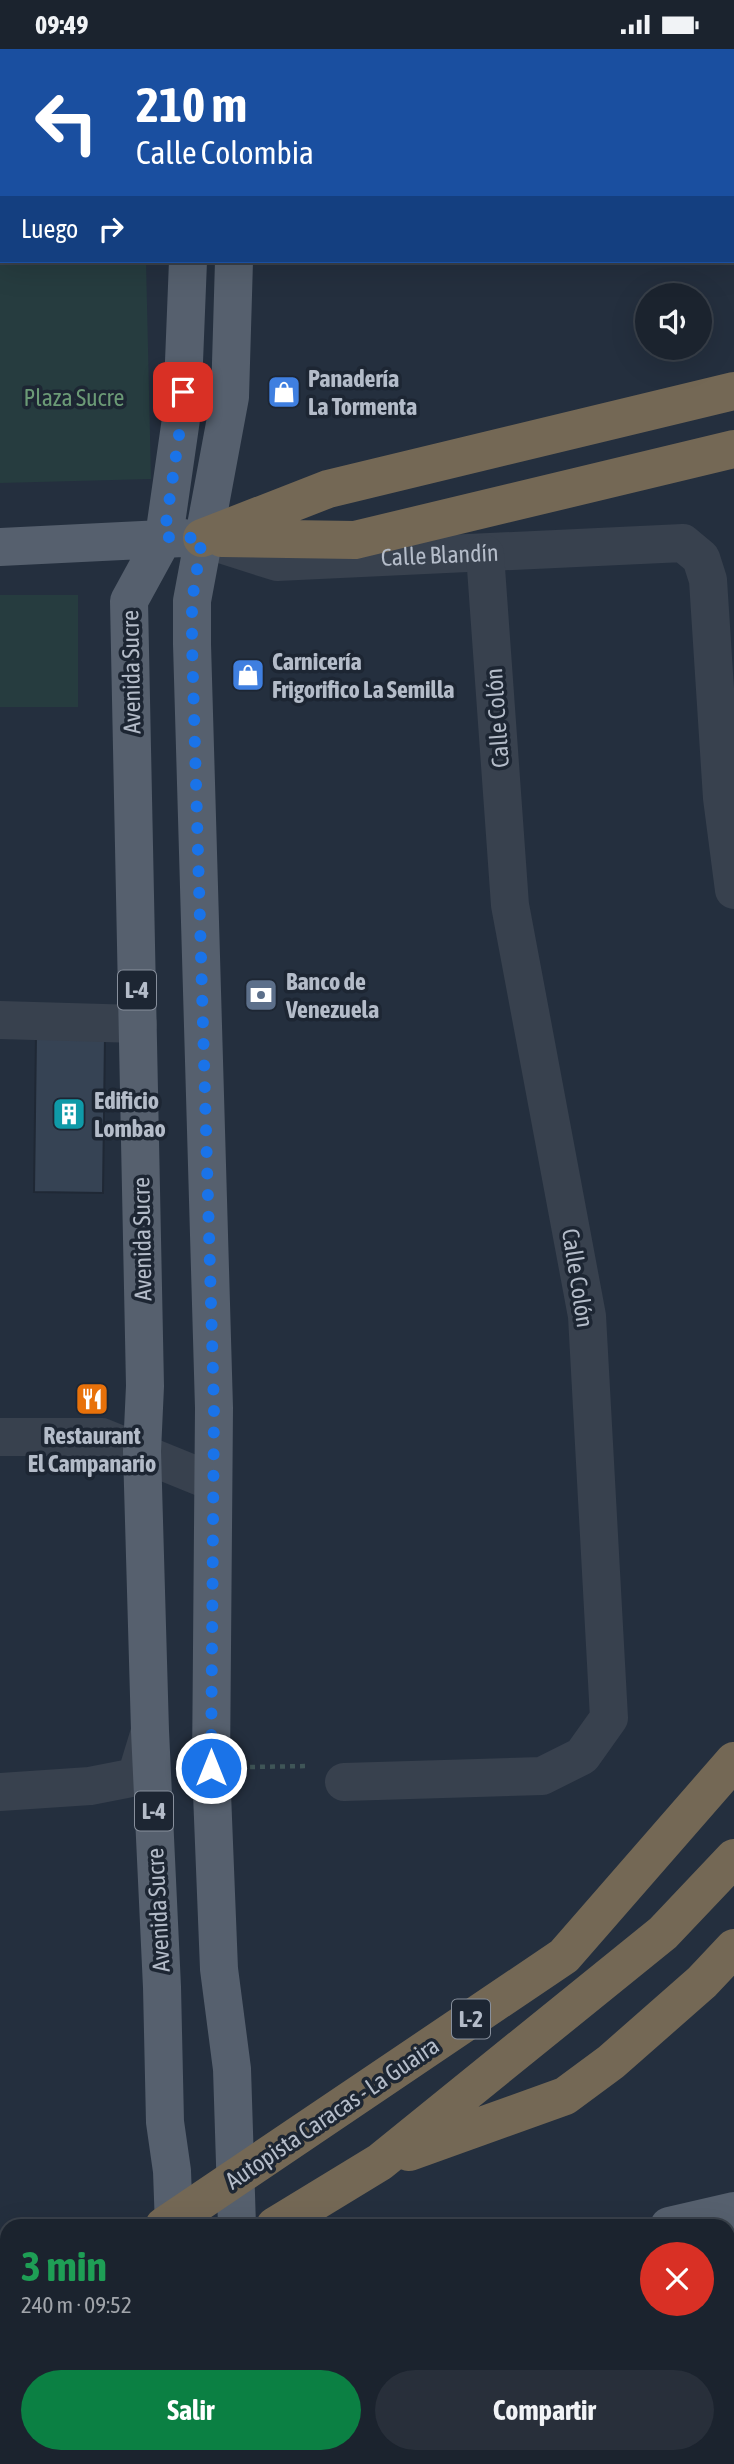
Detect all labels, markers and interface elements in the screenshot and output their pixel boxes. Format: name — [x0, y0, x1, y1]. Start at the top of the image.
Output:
text: 09:49 — [35, 10, 89, 40]
text: 210 m — [136, 76, 247, 132]
icon: left — [21, 77, 112, 168]
text: Calle Colombia — [136, 134, 314, 171]
icon: right — [92, 210, 130, 248]
text: Luego — [21, 214, 78, 244]
map controls — [635, 283, 712, 360]
button: sound — [635, 283, 712, 360]
pin — [153, 362, 213, 422]
place label: Panadería La Tormenta — [308, 365, 417, 420]
icon: arrive — [164, 373, 202, 411]
shop icon: Panadería La Tormenta — [265, 373, 303, 411]
park label: Plaza Sucre — [24, 384, 124, 411]
street label: Calle Blandín — [380, 538, 499, 571]
street label: Avenida Sucre — [116, 610, 146, 734]
place label: Carnicería Frigorifico La Semilla — [272, 648, 455, 703]
shop icon: Carnicería Frigorifico La Semilla — [229, 656, 267, 694]
street label: Calle Colón — [480, 667, 514, 769]
place label: Banco de Venezuela — [285, 968, 379, 1023]
road number: L-4 — [118, 971, 156, 1009]
bank icon: Banco de Venezuela — [242, 976, 280, 1014]
place label: Edificio Lombao — [94, 1087, 166, 1142]
building icon: Edificio Lombao — [50, 1095, 88, 1133]
street label: Avenida Sucre — [127, 1177, 157, 1301]
street label: Calle Colón — [557, 1227, 599, 1329]
restaurant icon: Restaurant El Campanario — [73, 1380, 111, 1418]
place label: Restaurant El Campanario — [28, 1422, 156, 1477]
position arrow — [174, 1731, 248, 1805]
road number: L-4 — [135, 1791, 173, 1831]
street label: Avenida Sucre — [141, 1847, 175, 1973]
road number: L-2 — [452, 2000, 490, 2039]
street label: Autopista Caracas - La Guaira — [220, 2032, 444, 2194]
text: 3 min — [21, 2242, 107, 2290]
button: close — [640, 2242, 714, 2316]
text: 240 m · 09:52 — [21, 2292, 132, 2318]
button: Salir — [21, 2370, 361, 2450]
button: Compartir — [375, 2370, 714, 2450]

